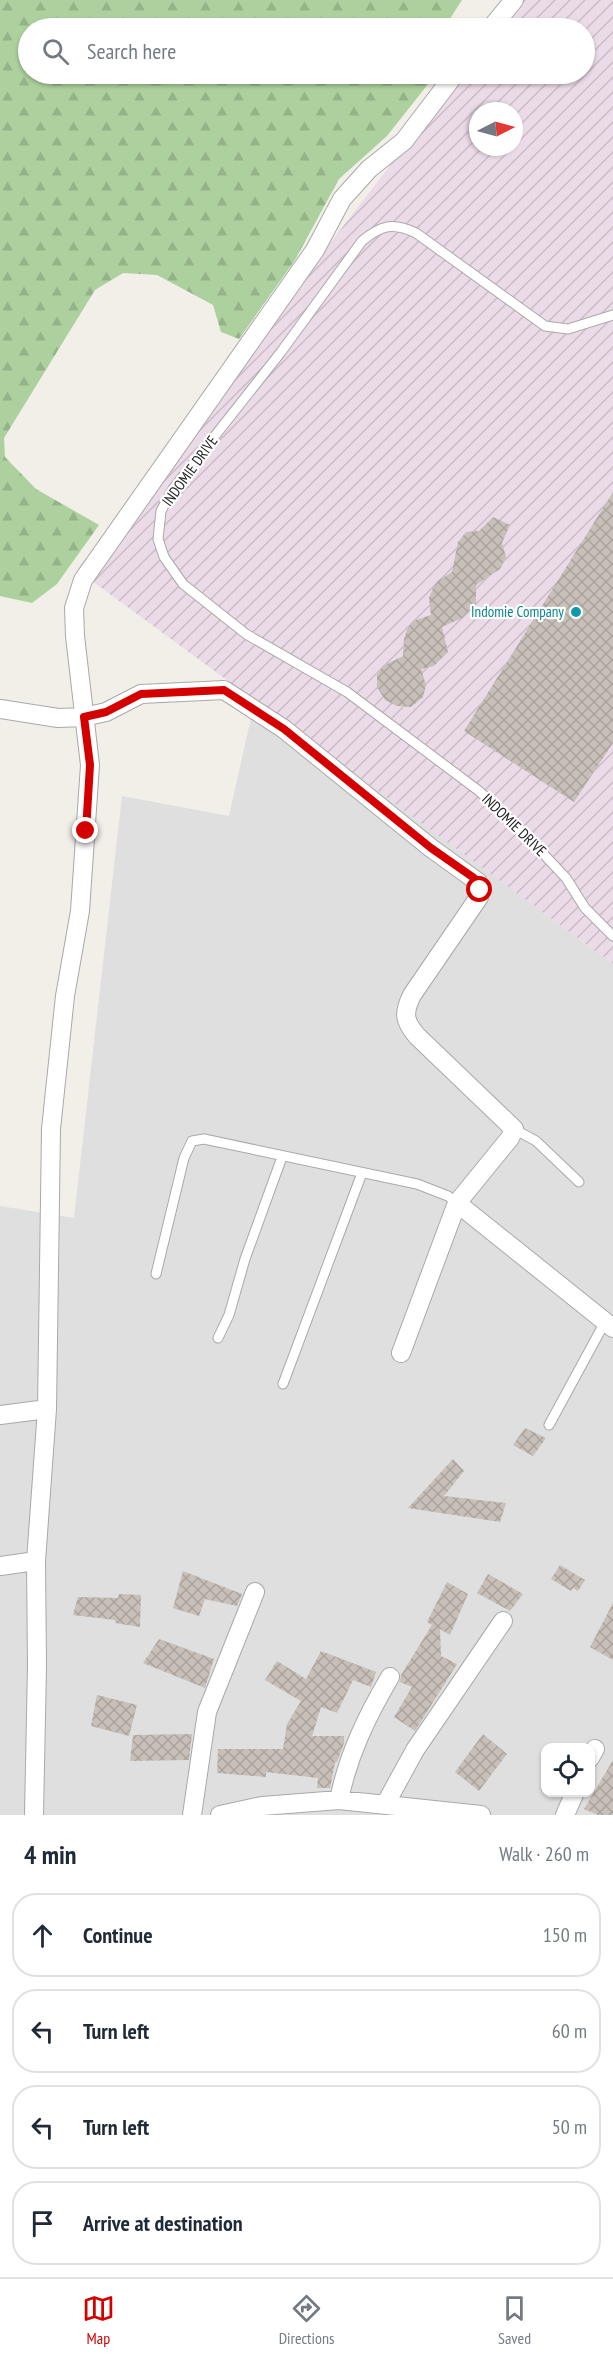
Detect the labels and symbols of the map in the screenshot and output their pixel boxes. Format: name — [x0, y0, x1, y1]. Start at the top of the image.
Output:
north arrow — [469, 102, 523, 156]
street label: INDOMIE DRIVE — [158, 432, 221, 510]
place label: Indomie Company — [471, 602, 564, 621]
marker: Indomie Company — [569, 605, 583, 619]
street label: INDOMIE DRIVE — [478, 789, 551, 860]
route end — [72, 817, 98, 843]
route start — [466, 876, 492, 902]

